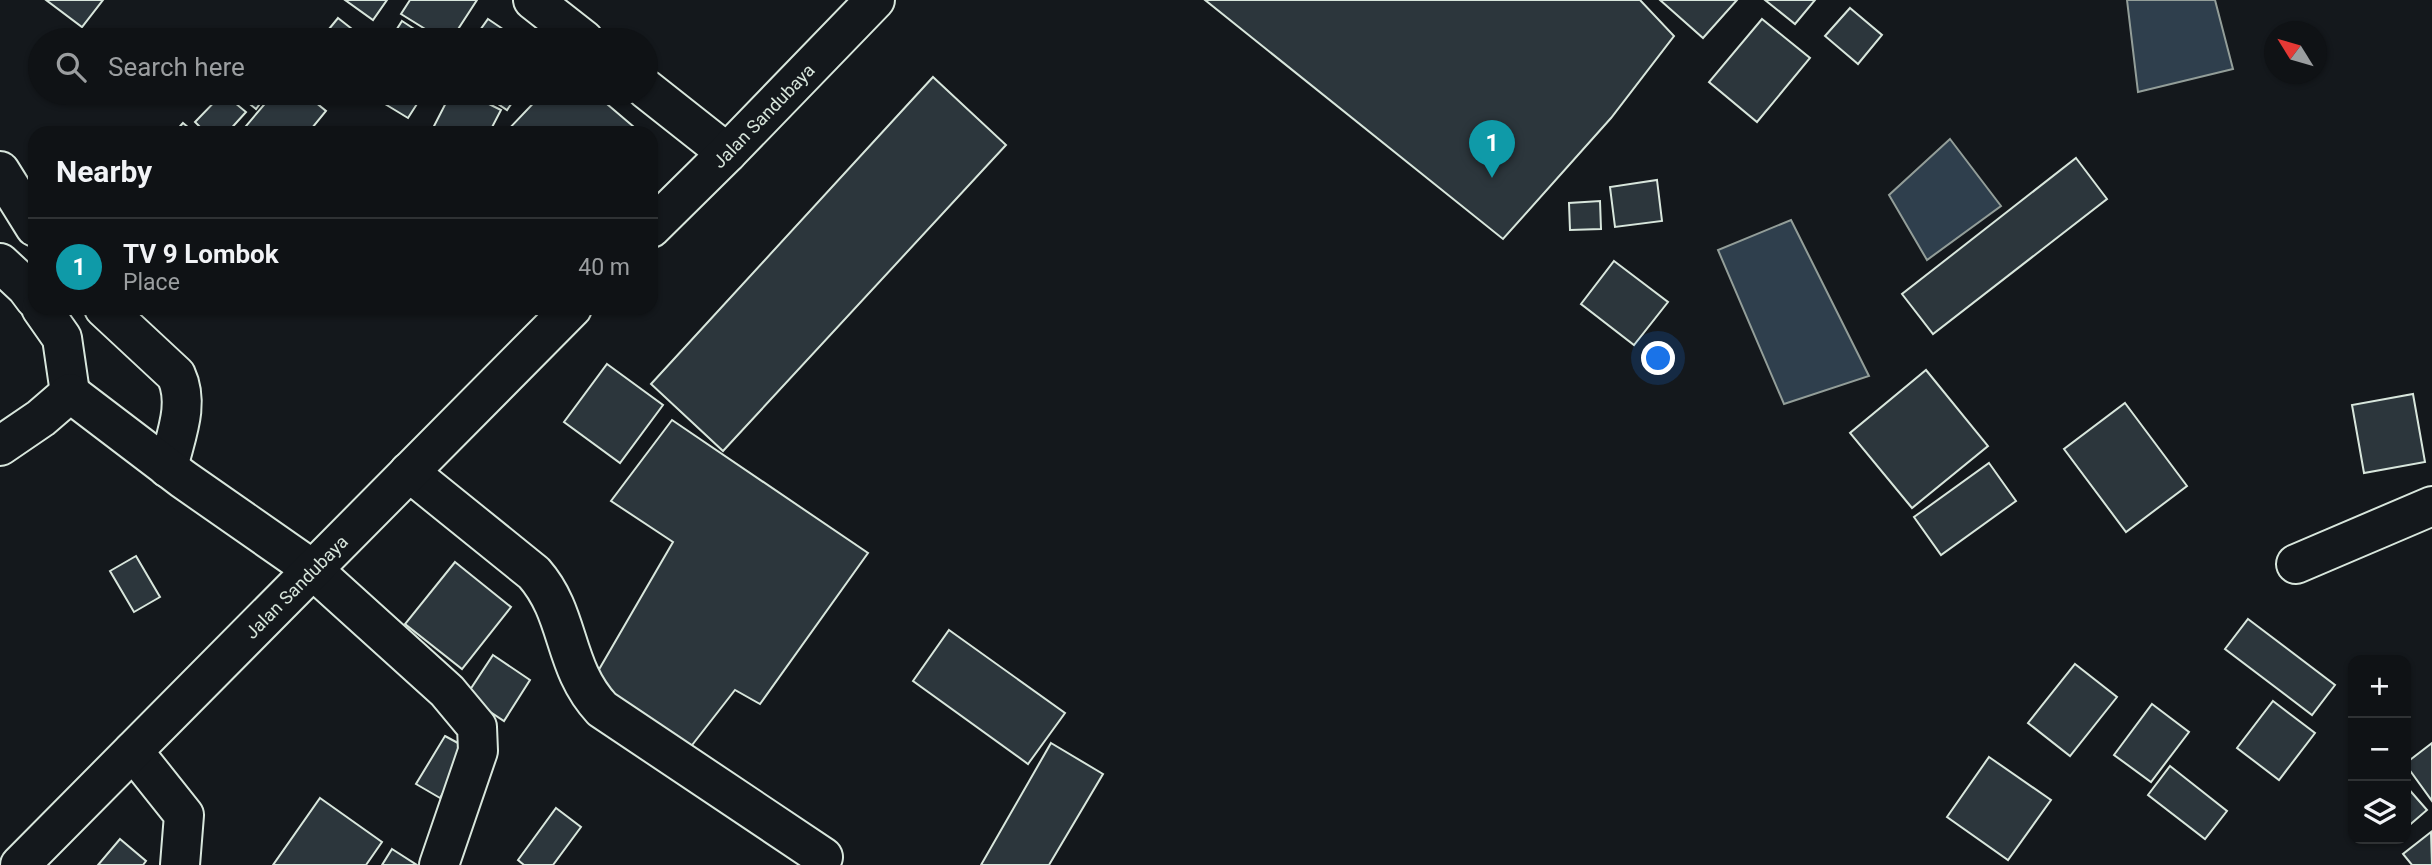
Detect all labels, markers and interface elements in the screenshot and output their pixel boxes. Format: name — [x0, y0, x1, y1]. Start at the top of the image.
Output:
north arrow — [2264, 21, 2327, 84]
search box — [28, 28, 658, 105]
icon: search — [52, 48, 90, 86]
text: Search here — [108, 52, 245, 82]
street label: Jalan Sandubaya — [708, 59, 818, 172]
pin: 1 — [1469, 120, 1515, 178]
text: Nearby — [56, 154, 152, 189]
text: TV 9 Lombok — [123, 239, 279, 269]
text: 1 — [72, 254, 86, 281]
text: 40 m — [578, 254, 630, 281]
text: Place — [123, 269, 180, 296]
your location — [1641, 341, 1675, 375]
street label: Jalan Sandubaya — [240, 531, 352, 643]
map controls — [2348, 655, 2411, 844]
button: + — [2348, 655, 2411, 718]
button: − — [2348, 718, 2411, 781]
button: layers — [2348, 781, 2411, 844]

